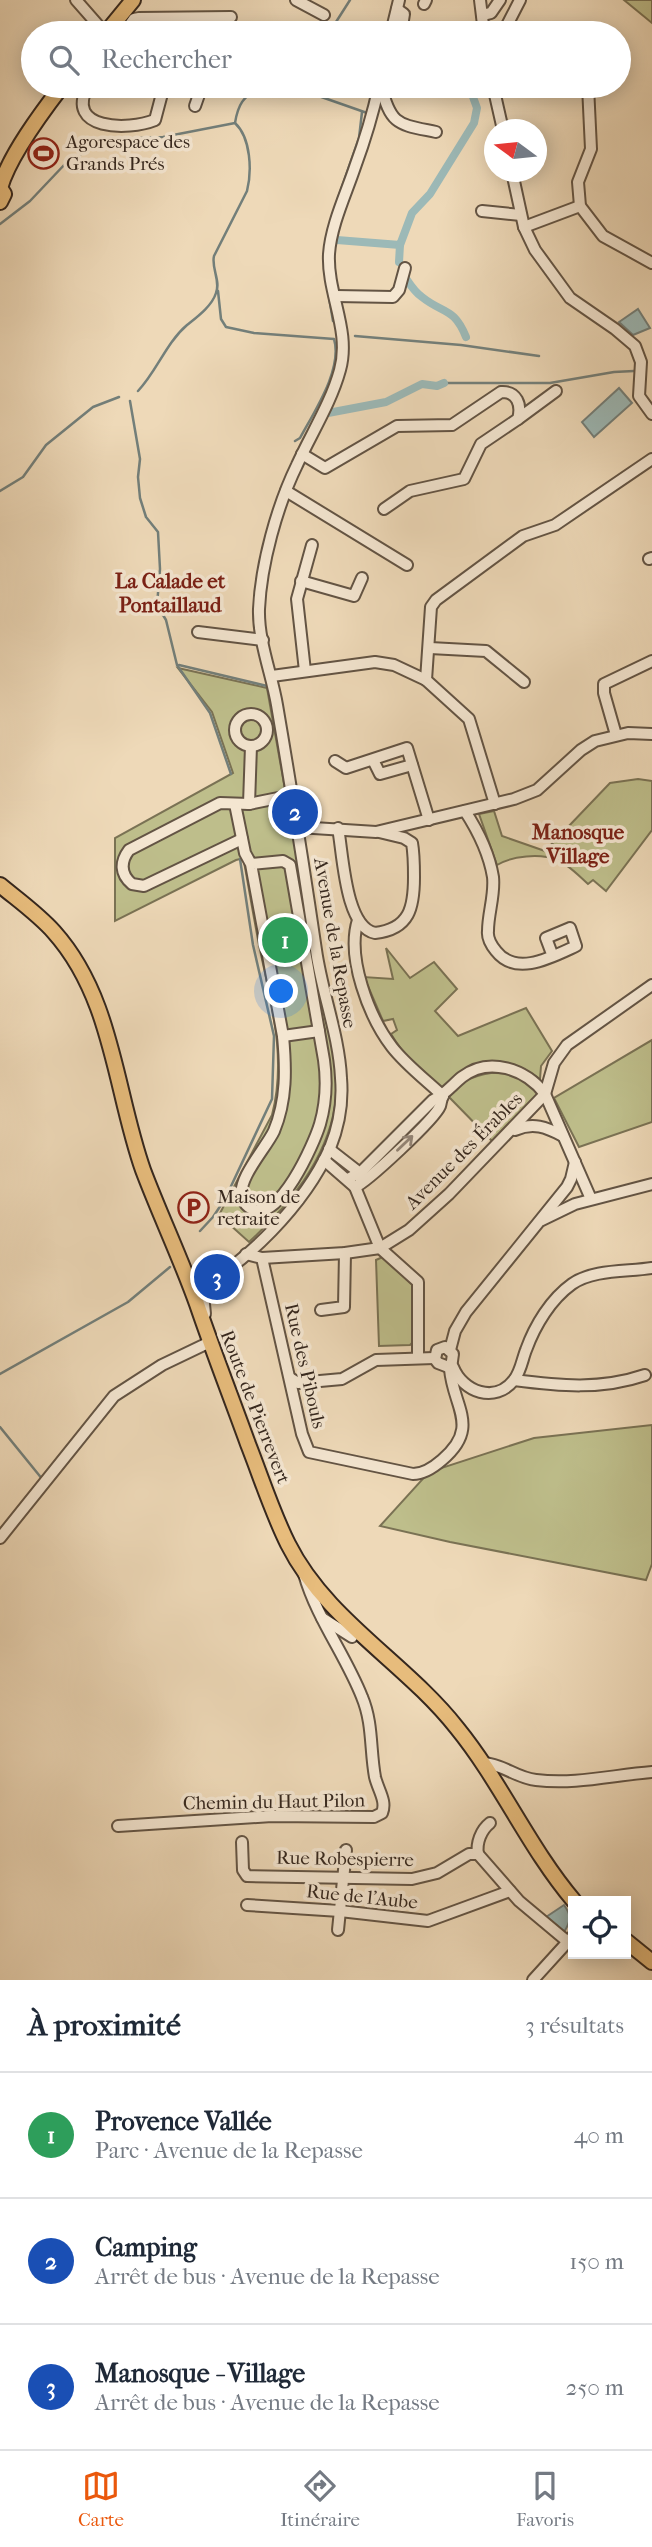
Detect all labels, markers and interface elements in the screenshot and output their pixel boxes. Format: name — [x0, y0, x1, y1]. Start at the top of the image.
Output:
search box — [21, 21, 631, 98]
icon: search — [45, 41, 83, 79]
text: Rechercher — [101, 44, 232, 75]
north arrow — [484, 119, 547, 182]
place label: Agorespace des Grands Prés — [65, 131, 190, 175]
sports icon: Agorespace des Grands Prés — [26, 136, 60, 170]
district label: La Calade et Pontaillaud — [115, 569, 226, 617]
pin: 2 — [272, 786, 318, 838]
district label: Manosque Village — [531, 820, 625, 868]
street label: Avenue de la Repasse — [309, 855, 361, 1030]
pin: 1 — [262, 914, 308, 966]
your location — [264, 974, 298, 1008]
street label: Avenue des Érables — [400, 1088, 527, 1215]
one-way arrow — [396, 1134, 413, 1151]
place label: Maison de retraite — [217, 1186, 300, 1230]
parking icon: Maison de retraite — [177, 1191, 211, 1225]
pin: 3 — [194, 1251, 240, 1303]
street label: Rue des Pibouls — [280, 1301, 330, 1431]
street label: Route de Pierrevert — [216, 1327, 295, 1487]
street label: Chemin du Haut Pilon — [183, 1789, 365, 1815]
street label: Rue Robespierre — [276, 1847, 414, 1871]
street label: Rue de l'Aube — [305, 1880, 419, 1914]
map controls — [568, 1896, 631, 1959]
button: locate — [568, 1896, 631, 1959]
text: À proximité — [28, 2008, 181, 2043]
text: 3 résultats — [525, 2012, 624, 2039]
text: Provence Vallée — [95, 2106, 272, 2137]
text: 1 — [47, 2122, 55, 2149]
text: 40 m — [574, 2122, 624, 2149]
text: Parc · Avenue de la Repasse — [95, 2137, 363, 2164]
text: Camping — [95, 2232, 197, 2263]
text: 2 — [45, 2248, 57, 2275]
text: 150 m — [569, 2248, 624, 2275]
text: Arrêt de bus · Avenue de la Repasse — [95, 2263, 440, 2290]
text: Manosque - Village — [95, 2358, 305, 2389]
text: 3 — [46, 2374, 56, 2401]
text: 250 m — [566, 2374, 624, 2401]
text: Arrêt de bus · Avenue de la Repasse — [95, 2389, 440, 2416]
tab: Carte — [78, 2467, 124, 2531]
tab: Itinéraire — [280, 2467, 360, 2531]
tab: Favoris — [516, 2467, 574, 2531]

